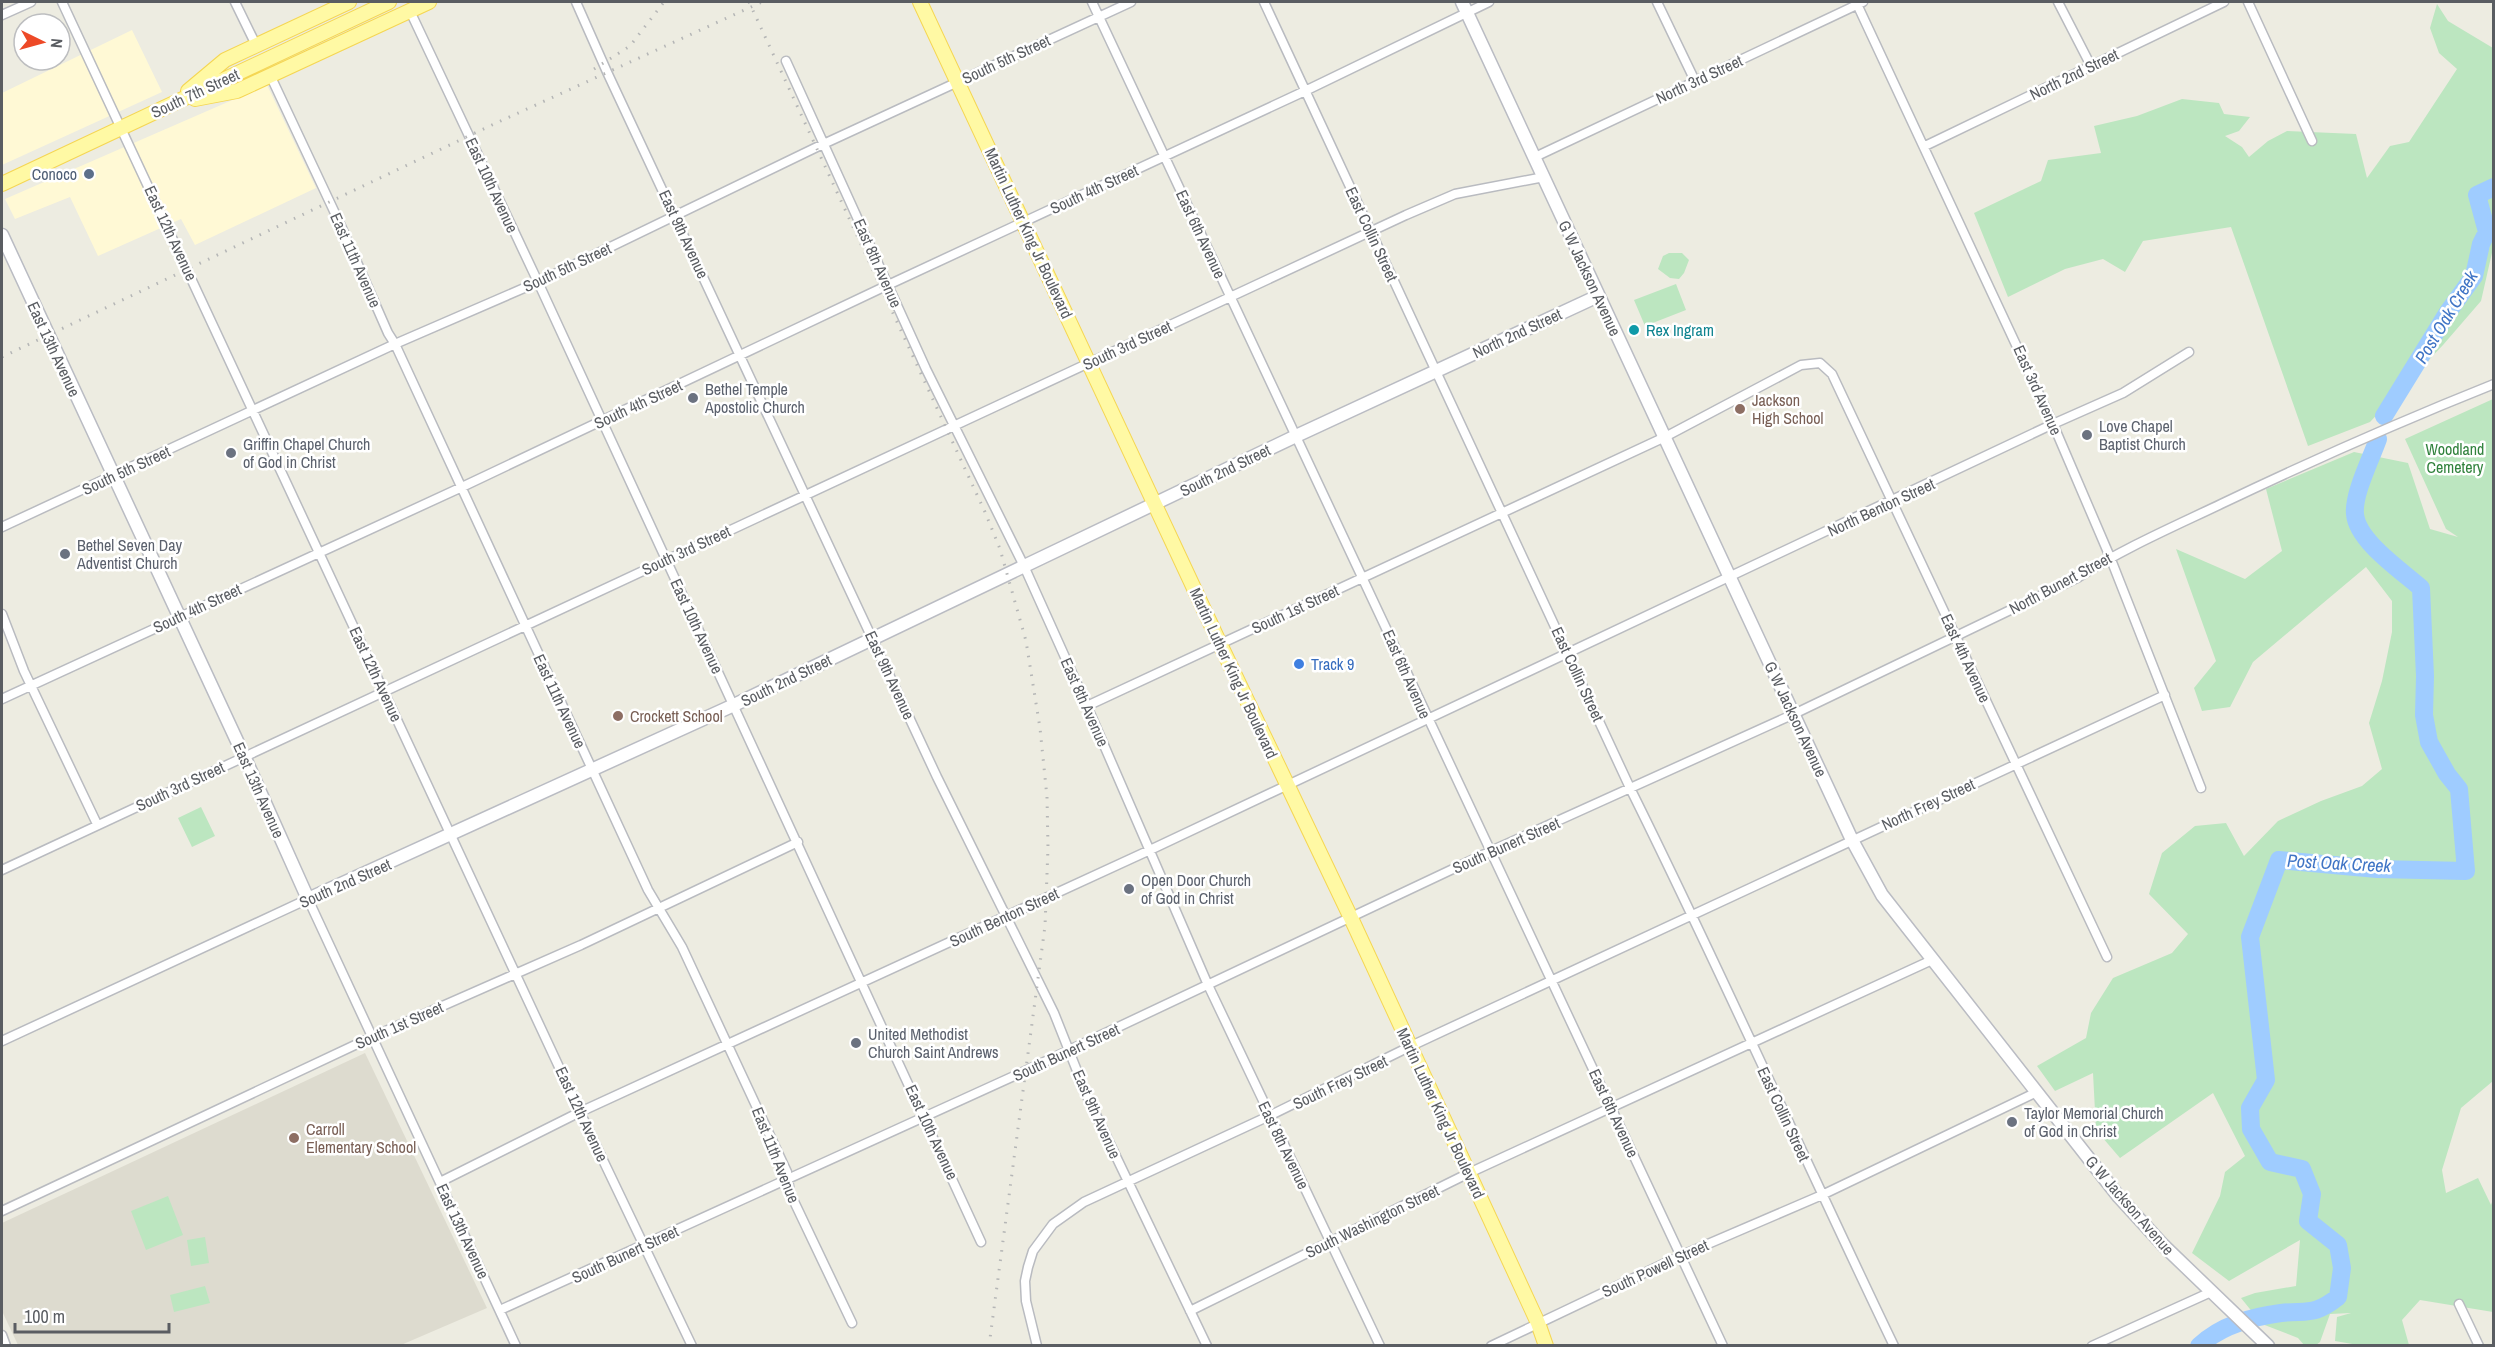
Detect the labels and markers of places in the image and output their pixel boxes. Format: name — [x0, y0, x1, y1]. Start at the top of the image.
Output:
place label: Conoco — [32, 163, 77, 185]
marker: Conoco — [82, 167, 96, 181]
place label: Rex Ingram — [1646, 319, 1714, 341]
marker: Rex Ingram — [1627, 323, 1641, 337]
place label: Bethel Temple Apostolic Church — [704, 378, 805, 418]
place label: Jackson High School — [1752, 389, 1824, 429]
marker: Bethel Temple Apostolic Church — [686, 391, 700, 405]
marker: Jackson High School — [1733, 402, 1747, 416]
place label: Love Chapel Baptist Church — [2099, 415, 2186, 455]
marker: Love Chapel Baptist Church — [2080, 428, 2094, 442]
place label: Griffin Chapel Church of God in Christ — [243, 433, 370, 473]
marker: Griffin Chapel Church of God in Christ — [224, 446, 238, 460]
place label: Bethel Seven Day Adventist Church — [76, 534, 182, 574]
marker: Bethel Seven Day Adventist Church — [58, 547, 72, 561]
place label: Track 9 — [1311, 653, 1354, 675]
marker: Track 9 — [1292, 657, 1306, 671]
place label: Crockett School — [630, 705, 723, 727]
marker: Crockett School — [611, 709, 625, 723]
place label: Open Door Church of God in Christ — [1141, 869, 1251, 909]
marker: Open Door Church of God in Christ — [1122, 882, 1136, 896]
place label: United Methodist Church Saint Andrews — [868, 1023, 999, 1063]
marker: United Methodist Church Saint Andrews — [849, 1036, 863, 1050]
place label: Taylor Memorial Church of God in Christ — [2024, 1102, 2164, 1142]
marker: Taylor Memorial Church of God in Christ — [2005, 1115, 2019, 1129]
place label: Carroll Elementary School — [306, 1118, 416, 1158]
marker: Carroll Elementary School — [287, 1131, 301, 1145]

